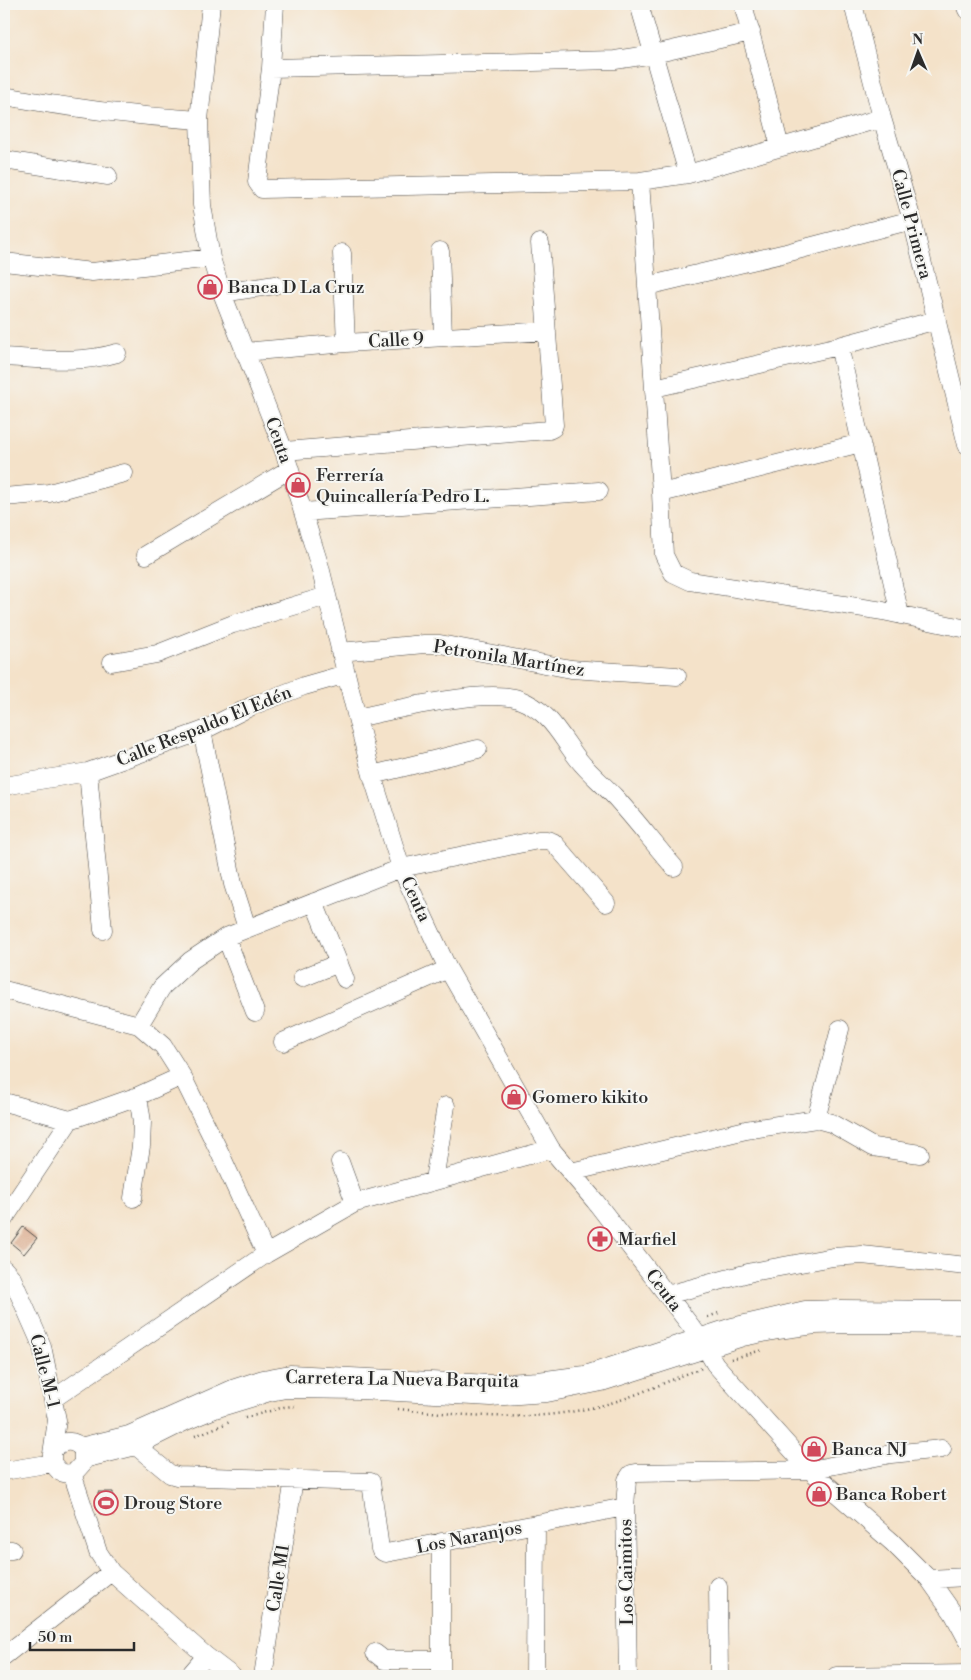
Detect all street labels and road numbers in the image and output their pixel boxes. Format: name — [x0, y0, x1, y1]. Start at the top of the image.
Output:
street label: Calle Primera — [886, 167, 937, 283]
street label: Calle 9 — [368, 328, 425, 353]
street label: Ceuta — [260, 414, 298, 467]
street label: Petronila Martínez — [431, 635, 586, 682]
street label: Calle Respaldo El Edén — [113, 681, 295, 772]
street label: Ceuta — [395, 873, 436, 926]
street label: Ceuta — [640, 1264, 688, 1317]
street label: Calle M-1 — [24, 1332, 65, 1411]
street label: Carretera La Nueva Barquita — [285, 1366, 520, 1393]
street label: Los Naranjos — [414, 1516, 524, 1559]
street label: Los Caimitos — [614, 1518, 639, 1626]
street label: Calle M1 — [262, 1542, 295, 1614]

